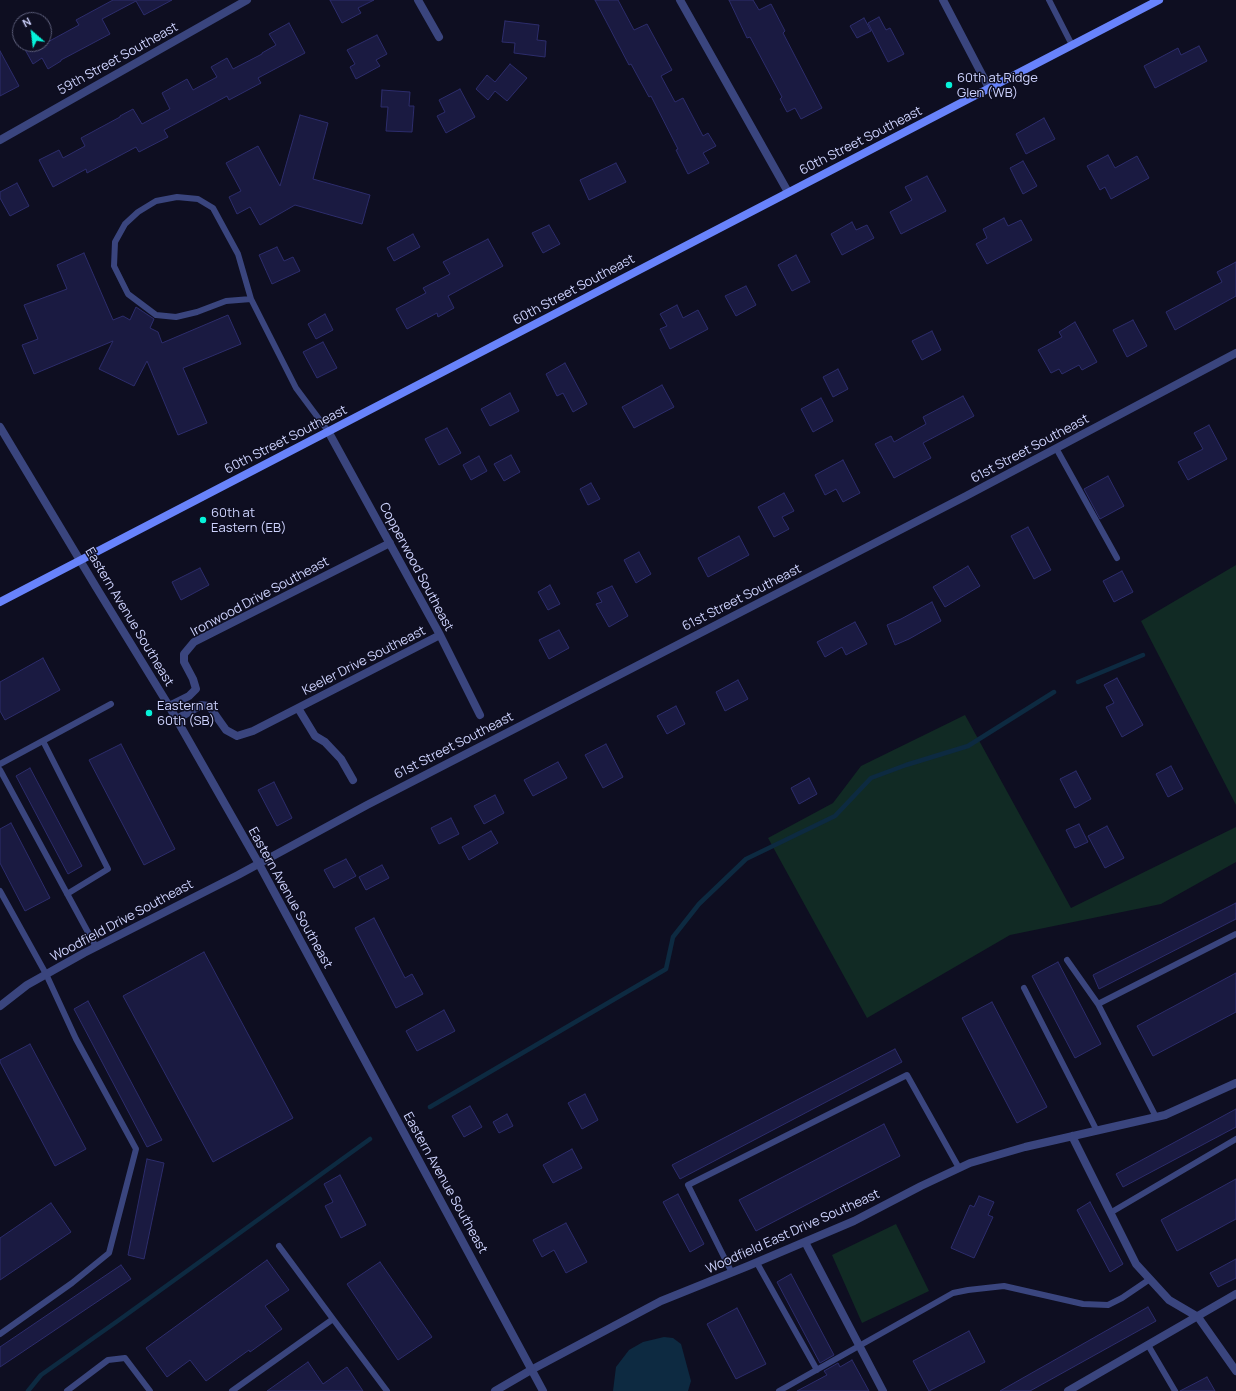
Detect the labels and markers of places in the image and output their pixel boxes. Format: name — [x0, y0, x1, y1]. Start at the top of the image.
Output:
place label: 60th at Ridge Glen (WB) — [957, 70, 1038, 101]
marker: 60th at Ridge Glen (WB) — [944, 80, 954, 90]
place label: 60th at Eastern (EB) — [211, 505, 286, 536]
marker: 60th at Eastern (EB) — [198, 515, 208, 525]
place label: Eastern at 60th (SB) — [157, 698, 218, 729]
marker: Eastern at 60th (SB) — [144, 708, 154, 718]

